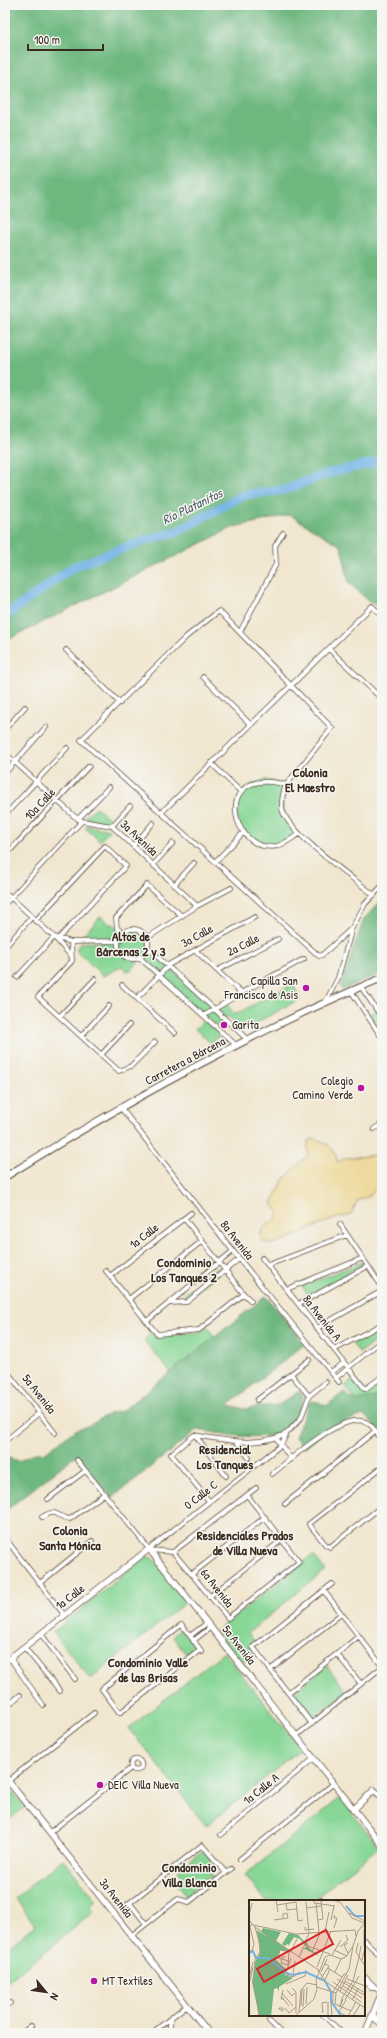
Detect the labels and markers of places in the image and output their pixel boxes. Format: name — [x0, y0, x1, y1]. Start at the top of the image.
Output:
place label: Capilla San Francisco de Asis — [224, 972, 298, 1003]
marker: Capilla San Francisco de Asis — [301, 983, 311, 993]
place label: Garita — [232, 1016, 259, 1033]
marker: Garita — [219, 1020, 229, 1030]
place label: Colegio Camino Verde — [292, 1072, 353, 1103]
marker: Colegio Camino Verde — [356, 1083, 366, 1093]
place label: DEIC Villa Nueva — [108, 1776, 179, 1793]
marker: DEIC Villa Nueva — [95, 1780, 105, 1790]
place label: MT Textiles — [102, 1972, 153, 1989]
marker: MT Textiles — [89, 1976, 99, 1986]

